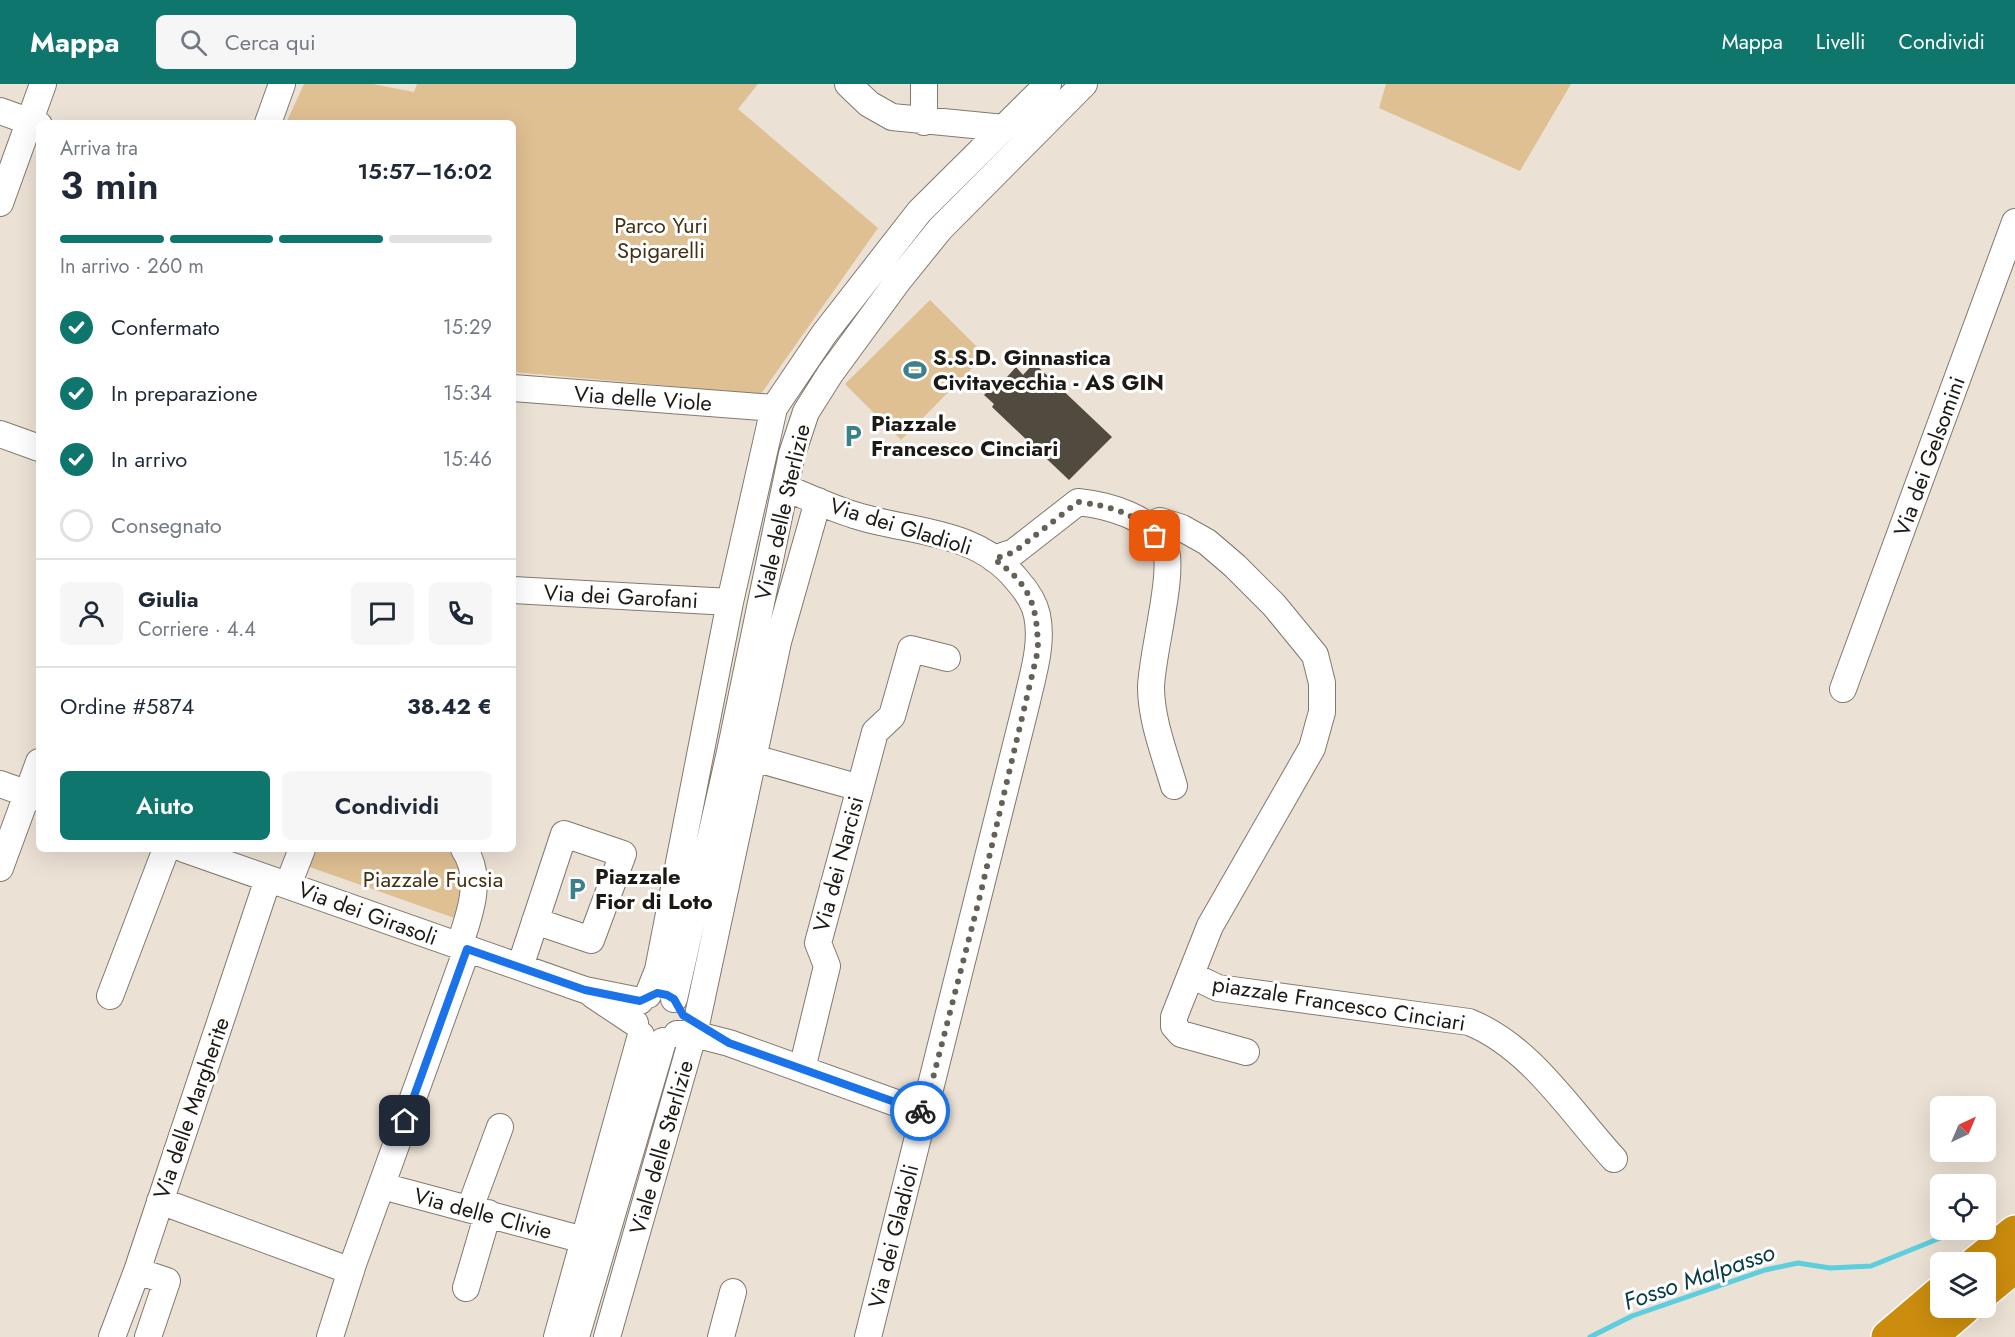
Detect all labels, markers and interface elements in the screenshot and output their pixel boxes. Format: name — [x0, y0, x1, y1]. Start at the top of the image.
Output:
search box — [156, 15, 576, 69]
text: Mappa — [30, 22, 120, 63]
icon: search — [177, 26, 210, 59]
text: Cerca qui — [225, 26, 316, 58]
text: Mappa — [1722, 27, 1783, 57]
text: Livelli — [1816, 27, 1866, 57]
text: Condividi — [1899, 27, 1985, 57]
text: Arriva tra — [60, 134, 138, 163]
text: 15:57–16:02 — [358, 155, 492, 187]
text: 3 min — [60, 157, 159, 214]
park label: Parco Yuri Spigarelli — [614, 209, 708, 266]
text: In arrivo · 260 m — [60, 252, 204, 281]
icon: check — [60, 311, 93, 344]
text: Confermato — [111, 311, 220, 343]
text: 15:29 — [443, 313, 492, 342]
place label: S.S.D. Ginnastica Civitavecchia - AS GIN — [933, 341, 1164, 398]
sports icon: S.S.D. Ginnastica Civitavecchia - AS GIN — [902, 357, 928, 383]
street label: Via dei Gelsomini — [1885, 372, 1973, 540]
icon: check — [60, 377, 93, 410]
text: In preparazione — [111, 377, 258, 409]
street label: Via delle Viole — [573, 377, 713, 419]
text: 15:34 — [443, 379, 492, 408]
place label: Piazzale Francesco Cinciari — [871, 407, 1058, 464]
street label: Viale delle Sterlizie — [746, 421, 818, 603]
parking icon: Piazzale Francesco Cinciari — [840, 423, 866, 449]
icon: check — [60, 443, 93, 476]
text: In arrivo — [111, 443, 187, 475]
text: 15:46 — [443, 445, 492, 474]
street label: Via dei Gladioli — [826, 489, 976, 563]
text: Consegnato — [111, 509, 222, 541]
pin — [1129, 510, 1180, 561]
icon: bag — [1138, 519, 1171, 552]
street label: Via dei Garofani — [543, 576, 699, 616]
button: person — [60, 582, 123, 645]
button: chat — [351, 582, 414, 645]
button: phone — [429, 582, 492, 645]
text: Giulia — [138, 583, 199, 615]
text: Corriere · 4.4 — [138, 615, 256, 644]
text: Ordine #5874 — [60, 690, 194, 722]
text: 38.42 € — [407, 690, 492, 722]
button: Aiuto — [60, 771, 270, 840]
button: Condividi — [282, 771, 492, 840]
street label: Via dei Narcisi — [805, 793, 871, 935]
place label: Piazzale Fior di Loto — [595, 860, 713, 917]
park label: Piazzale Fucsia — [363, 863, 503, 895]
street label: Via dei Girasoli — [294, 873, 442, 953]
parking icon: Piazzale Fior di Loto — [564, 876, 590, 902]
street label: piazzale Francesco Cinciari — [1210, 967, 1468, 1039]
street label: Via delle Margherite — [145, 1013, 237, 1203]
street label: Viale delle Sterlizie — [621, 1056, 701, 1238]
courier — [890, 1081, 950, 1141]
pin — [379, 1095, 430, 1146]
icon: bike — [904, 1095, 937, 1128]
north arrow — [1930, 1096, 1996, 1162]
map controls — [1930, 1096, 1996, 1318]
icon: home — [388, 1104, 421, 1137]
street label: Via dei Gladioli — [860, 1161, 926, 1311]
button: locate — [1930, 1174, 1996, 1240]
street label: Via delle Clivie — [410, 1179, 556, 1247]
water label: Fosso Malpasso — [1619, 1234, 1779, 1319]
button: layers — [1930, 1252, 1996, 1318]

